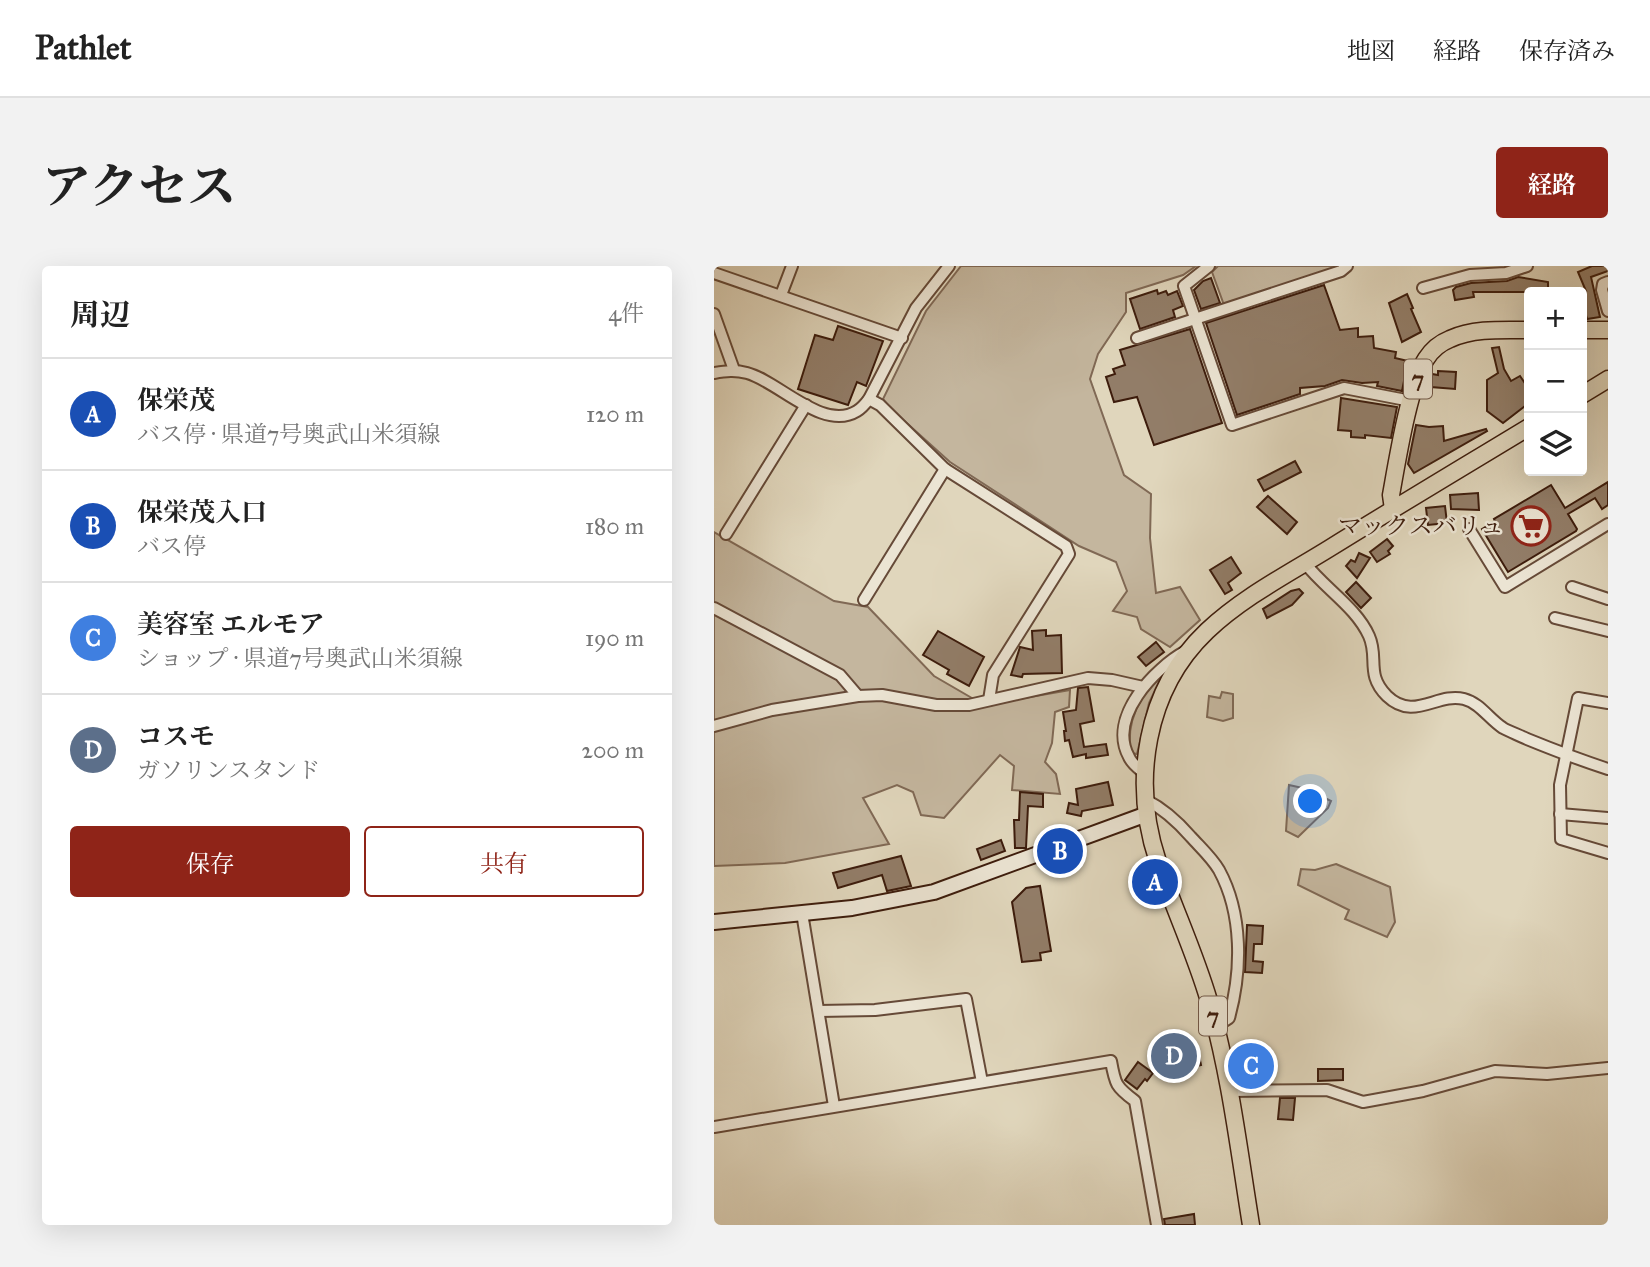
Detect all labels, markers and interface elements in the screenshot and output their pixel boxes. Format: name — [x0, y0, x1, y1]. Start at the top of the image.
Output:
text: Pathlet — [35, 28, 132, 68]
text: 地図 — [1347, 36, 1395, 66]
text: 経路 — [1433, 36, 1481, 66]
text: 保存済み — [1519, 36, 1615, 66]
button: 経路 — [1496, 147, 1608, 218]
text: アクセス — [42, 157, 237, 216]
map controls — [1524, 287, 1587, 476]
button: + — [1524, 287, 1587, 350]
text: 周辺 — [70, 297, 130, 333]
text: 4件 — [608, 299, 644, 327]
button: − — [1524, 350, 1587, 413]
road number: 7 — [1404, 360, 1432, 398]
text: 保栄茂 — [137, 384, 215, 416]
text: A — [85, 400, 101, 428]
text: 120 m — [586, 400, 644, 428]
button: layers — [1524, 413, 1587, 476]
text: バス停 · 県道7号奥武山米須線 — [137, 420, 440, 448]
text: 保栄茂入口 — [137, 496, 267, 528]
supermarket icon: マックスバリュ — [1510, 505, 1552, 547]
place label: マックスバリュ — [1338, 511, 1504, 541]
text: B — [85, 512, 101, 540]
text: 180 m — [585, 512, 644, 540]
text: バス停 — [137, 532, 206, 560]
text: 美容室 エルモア — [137, 608, 325, 640]
text: C — [85, 624, 101, 652]
text: 190 m — [585, 624, 644, 652]
text: ショップ · 県道7号奥武山米須線 — [137, 644, 463, 672]
text: コスモ — [137, 720, 215, 752]
text: D — [84, 736, 102, 764]
text: 200 m — [582, 736, 644, 764]
text: ガソリンスタンド — [137, 756, 320, 784]
your location — [1293, 784, 1327, 818]
pin: B — [1037, 825, 1083, 877]
button: 保存 — [70, 826, 350, 897]
button: 共有 — [364, 826, 644, 897]
pin: A — [1132, 856, 1178, 908]
road number: 7 — [1199, 996, 1227, 1036]
pin: D — [1151, 1030, 1197, 1082]
pin: C — [1228, 1040, 1274, 1092]

